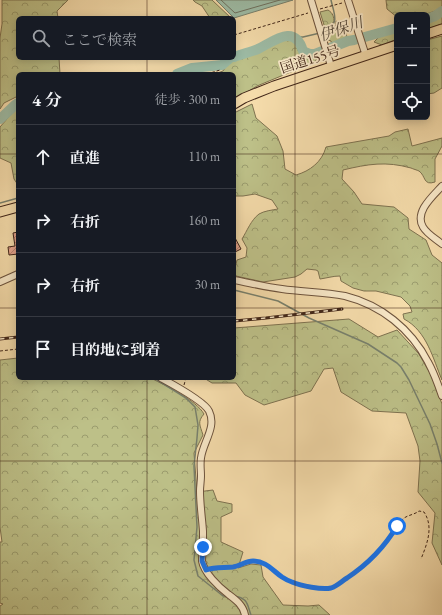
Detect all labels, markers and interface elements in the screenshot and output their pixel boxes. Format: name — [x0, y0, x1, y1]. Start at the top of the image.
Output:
water label: 伊保川 — [316, 12, 367, 45]
map controls — [394, 12, 430, 120]
button: + — [394, 12, 430, 48]
search box — [16, 16, 236, 60]
icon: search — [30, 27, 52, 49]
text: ここで検索 — [62, 30, 137, 49]
street label: 国道155号 — [278, 41, 342, 77]
button: − — [394, 48, 430, 84]
button: locate — [394, 84, 430, 120]
text: 4 分 — [32, 89, 62, 111]
text: 徒歩 · 300 m — [155, 91, 220, 108]
icon: ahead — [32, 146, 54, 168]
text: 直進 — [70, 148, 100, 167]
text: 110 m — [189, 148, 220, 165]
icon: right — [32, 210, 54, 232]
text: 右折 — [70, 212, 100, 231]
text: 160 m — [189, 212, 220, 229]
icon: right — [32, 274, 54, 296]
text: 右折 — [70, 276, 100, 295]
text: 30 m — [195, 276, 220, 293]
icon: arrive — [32, 338, 54, 360]
text: 目的地に到着 — [70, 340, 160, 359]
route start — [388, 517, 406, 535]
route end — [194, 538, 212, 556]

